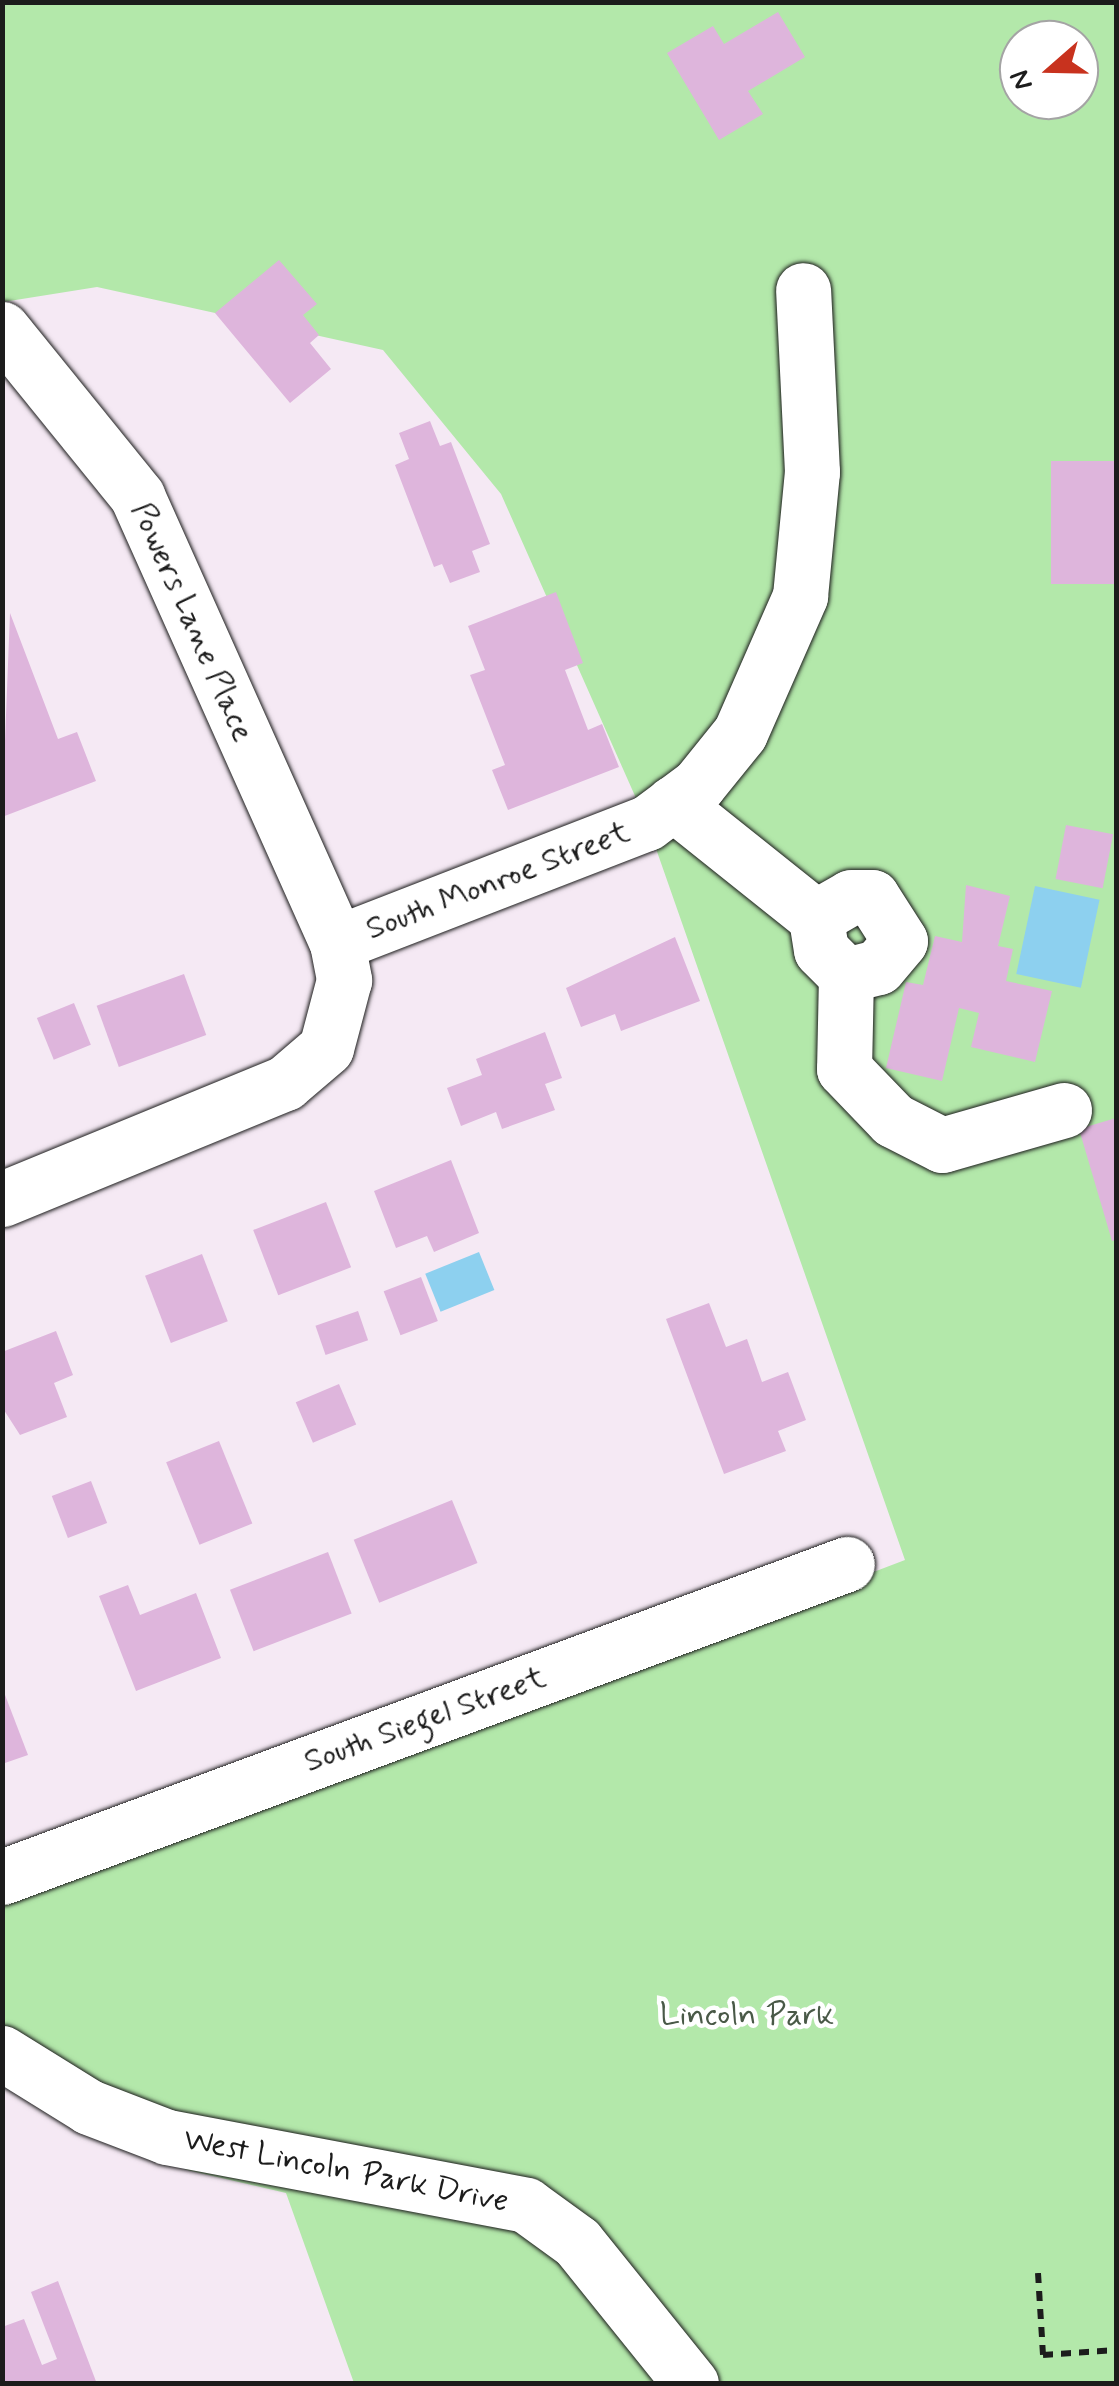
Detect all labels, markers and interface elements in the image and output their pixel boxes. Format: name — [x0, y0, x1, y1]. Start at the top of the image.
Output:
north arrow — [999, 20, 1099, 120]
text: N — [1002, 65, 1043, 95]
street label: Powers Lane Place — [124, 500, 260, 744]
street label: South Monroe Street — [361, 813, 635, 949]
street label: South Siegel Street — [299, 1658, 551, 1782]
park label: Lincoln Park — [663, 1996, 831, 2034]
street label: West Lincoln Park Drive — [184, 2121, 508, 2221]

